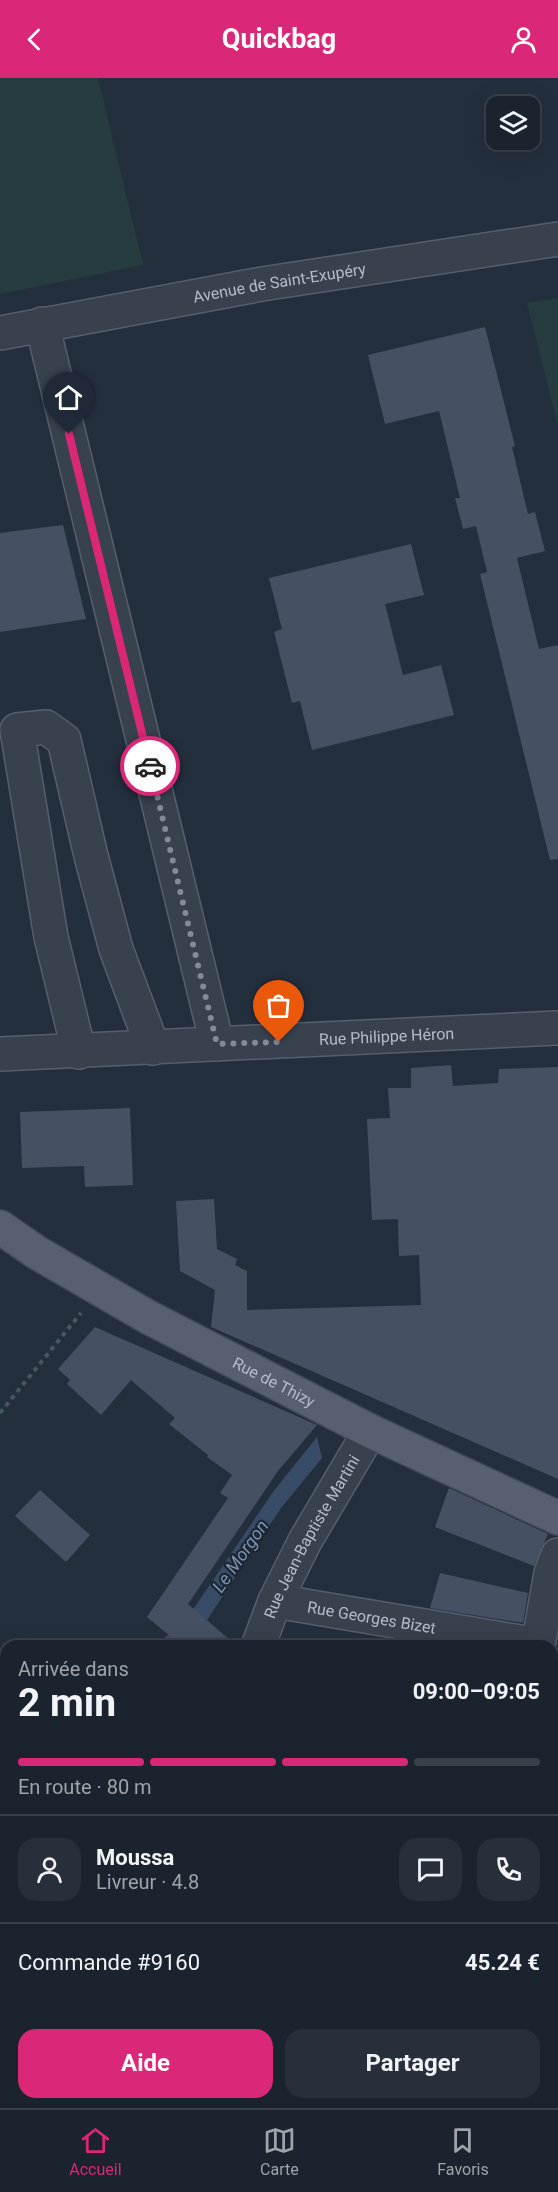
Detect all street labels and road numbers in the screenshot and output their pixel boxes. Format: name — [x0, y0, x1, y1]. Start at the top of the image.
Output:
street label: Avenue de Saint-Exupéry — [191, 259, 368, 306]
street label: Rue Philippe Héron — [319, 1023, 455, 1049]
street label: Rue de Thizy — [230, 1353, 319, 1411]
street label: Rue Jean-Baptiste Martini — [260, 1451, 363, 1621]
street label: Rue Georges Bizet — [306, 1597, 437, 1637]

